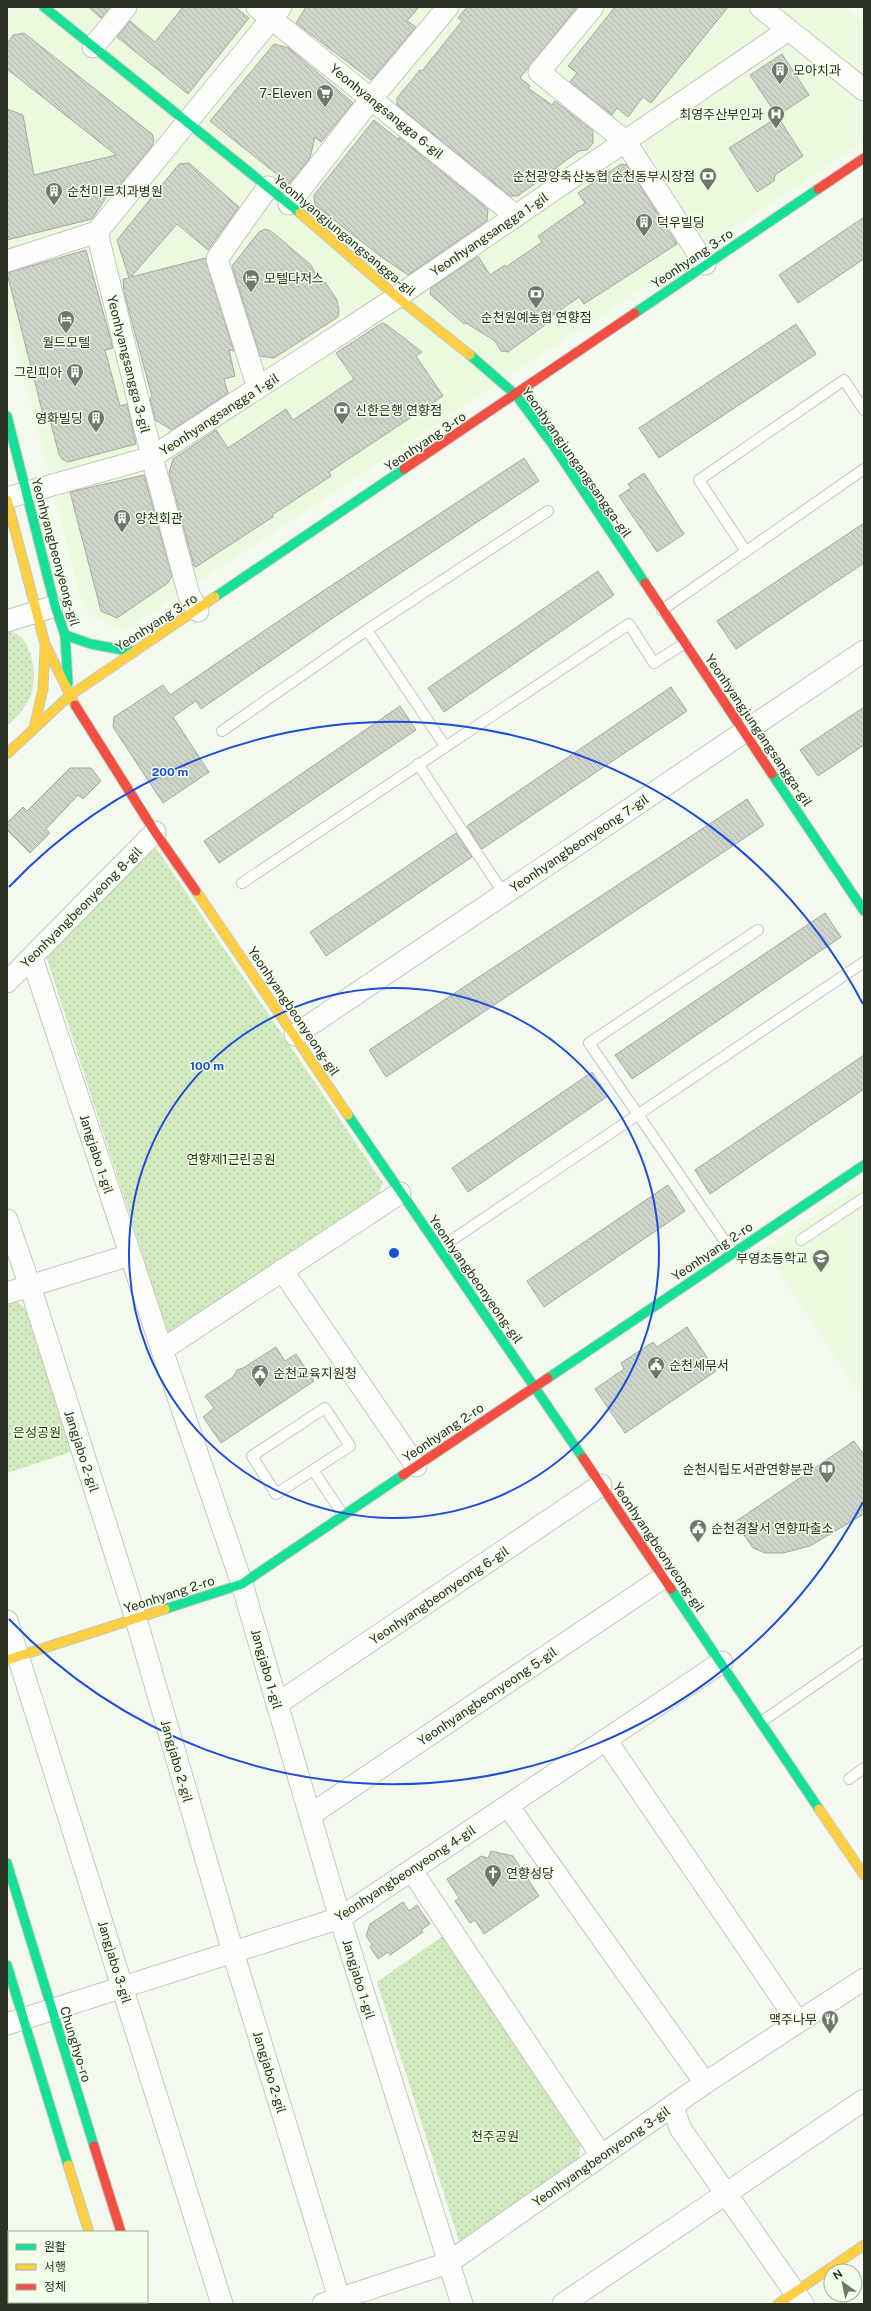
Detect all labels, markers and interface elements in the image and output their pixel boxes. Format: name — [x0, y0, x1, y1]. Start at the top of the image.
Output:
building icon: 모아치과 — [770, 60, 790, 85]
street label: Yeonhyangsangga 6-gil — [327, 61, 446, 162]
place label: 모아치과 — [793, 63, 841, 78]
supermarket icon: 7-Eleven — [315, 83, 335, 108]
place label: 7-Eleven — [259, 86, 312, 101]
hospital icon: 최영주산부인과 — [766, 104, 786, 129]
place label: 최영주산부인과 — [679, 107, 763, 122]
bank icon: 순천광양축산농협 순천동부시장점 — [698, 166, 718, 191]
place label: 순천광양축산농협 순천동부시장점 — [512, 169, 695, 184]
street label: Yeonhyangjungangsangga-gil — [271, 172, 418, 299]
building icon: 순천미르치과병원 — [44, 181, 64, 206]
place label: 순천미르치과병원 — [67, 184, 163, 199]
street label: Yeonhyangsangga 1-gil — [428, 189, 551, 279]
building icon: 덕우빌딩 — [634, 212, 654, 237]
place label: 덕우빌딩 — [657, 215, 705, 230]
street label: Yeonhyang 3-ro — [649, 226, 736, 291]
hotel icon: 모텔다저스 — [241, 268, 261, 293]
place label: 모텔다저스 — [264, 271, 324, 286]
bank icon: 순천원예농협 연향점 — [526, 284, 546, 309]
street label: Yeonhyangsangga 3-gil — [104, 294, 153, 435]
hotel icon: 월드모텔 — [56, 309, 76, 334]
place label: 순천원예농협 연향점 — [481, 310, 591, 325]
place label: 월드모텔 — [42, 335, 90, 350]
building icon: 그린피아 — [65, 362, 85, 387]
place label: 그린피아 — [14, 365, 62, 380]
street label: Yeonhyangsangga 1-gil — [157, 370, 282, 459]
street label: Yeonhyangjungangsangga-gil — [519, 384, 634, 540]
bank icon: 신한은행 연향점 — [332, 400, 352, 425]
place label: 신한은행 연향점 — [355, 403, 442, 418]
building icon: 영화빌딩 — [86, 408, 106, 433]
street label: Yeonhyang 3-ro — [382, 409, 469, 474]
place label: 영화빌딩 — [35, 411, 83, 426]
street label: Yeonhyangbeonyeong-gil — [29, 476, 83, 628]
building icon: 양천회관 — [112, 508, 132, 533]
place label: 양천회관 — [135, 511, 183, 526]
street label: Yeonhyang 3-ro — [112, 590, 200, 655]
street label: Yeonhyangjungangsangga-gil — [702, 651, 815, 809]
text: 200 m — [152, 765, 188, 779]
street label: Yeonhyangbeonyeong 7-gil — [507, 791, 652, 896]
street label: Yeonhyangbeonyeong 8-gil — [18, 844, 145, 971]
street label: Yeonhyangbeonyeong-gil — [245, 944, 343, 1079]
text: 100 m — [190, 1059, 224, 1073]
street label: Jangjabo 1-gil — [77, 1113, 116, 1196]
park label: 연향제1근린공원 — [186, 1152, 276, 1167]
street label: Yeonhyangbeonyeong-gil — [426, 1212, 526, 1346]
street label: Yeonhyang 2-ro — [669, 1219, 756, 1284]
centre of rings — [387, 1246, 401, 1260]
school or university icon: 부영초등학교 — [811, 1248, 831, 1273]
place label: 부영초등학교 — [736, 1251, 808, 1266]
public building icon: 순천세무서 — [646, 1355, 666, 1380]
place label: 순천세무서 — [669, 1358, 729, 1373]
public building icon: 순천교육지원청 — [250, 1363, 270, 1388]
place label: 순천교육지원청 — [273, 1366, 357, 1381]
street label: Yeonhyang 2-ro — [400, 1400, 487, 1465]
street label: Jangjabo 2-gil — [61, 1408, 102, 1494]
park label: 은성공원 — [13, 1425, 61, 1440]
library icon: 순천시립도서관연향분관 — [817, 1459, 837, 1484]
place label: 순천시립도서관연향분관 — [682, 1462, 814, 1477]
street label: Yeonhyangbeonyeong-gil — [610, 1480, 708, 1615]
public building icon: 순천경찰서 연향파출소 — [688, 1518, 708, 1543]
place label: 순천경찰서 연향파출소 — [711, 1521, 834, 1536]
street label: Yeonhyangbeonyeong 6-gil — [367, 1543, 512, 1648]
street label: Yeonhyang 2-ro — [122, 1573, 216, 1616]
street label: Jangjabo 1-gil — [248, 1627, 285, 1711]
street label: Yeonhyangbeonyeong 5-gil — [415, 1644, 560, 1749]
street label: Jangjabo 2-gil — [158, 1718, 195, 1804]
street label: Yeonhyangbeonyeong 4-gil — [332, 1822, 478, 1925]
church icon: 연향성당 — [483, 1863, 503, 1888]
place label: 연향성당 — [506, 1866, 554, 1881]
street label: Jangjabo 3-gil — [95, 1919, 134, 2005]
street label: Jangjabo 1-gil — [339, 1938, 378, 2021]
street label: Chunghyo-ro — [57, 2004, 94, 2084]
restaurant icon: 맥주나무 — [820, 2009, 840, 2034]
place label: 맥주나무 — [769, 2012, 817, 2027]
street label: Jangjabo 2-gil — [250, 2029, 289, 2115]
street label: Yeonhyangbeonyeong 3-gil — [530, 2103, 673, 2210]
park label: 천주공원 — [471, 2129, 519, 2144]
legend — [8, 2231, 148, 2303]
text: 원활 — [44, 2240, 66, 2254]
text: 서행 — [44, 2260, 66, 2274]
north arrow — [823, 2263, 863, 2303]
text: N — [831, 2267, 844, 2282]
text: 정체 — [44, 2280, 66, 2294]

